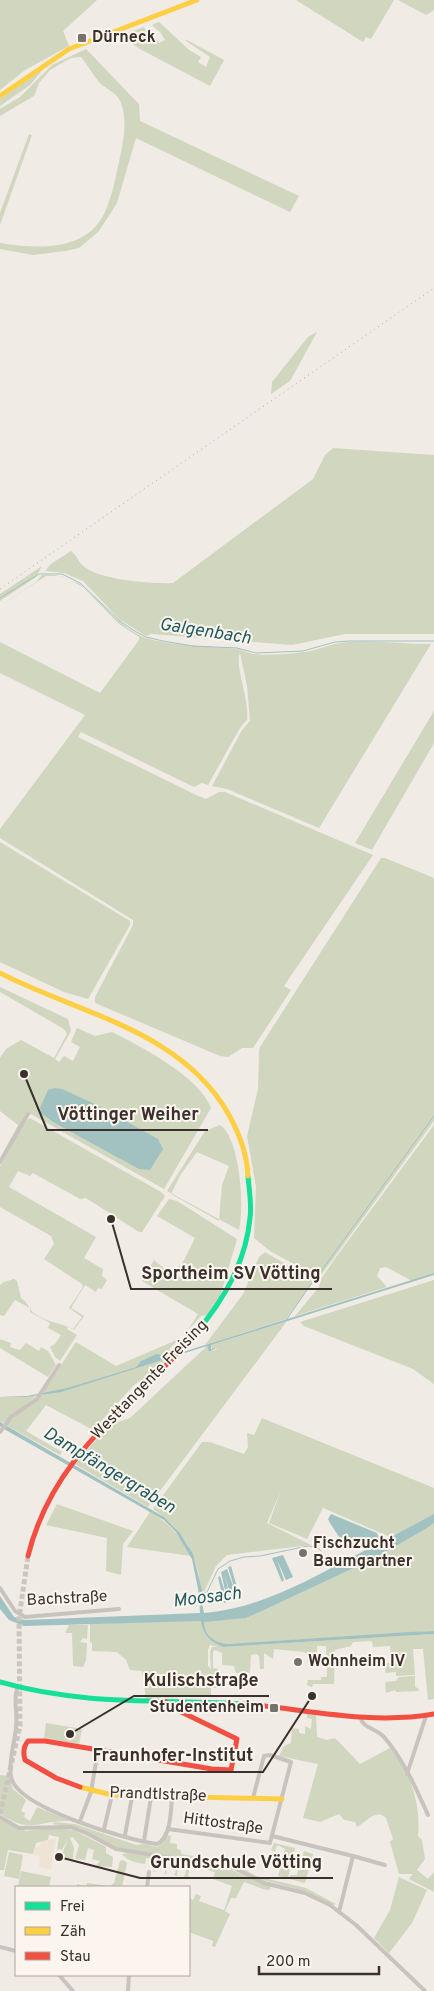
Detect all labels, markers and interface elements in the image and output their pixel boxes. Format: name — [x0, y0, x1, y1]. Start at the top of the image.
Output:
place label: Dürneck — [92, 28, 156, 48]
marker: Dürneck — [76, 32, 88, 44]
water label: Galgenbach — [158, 613, 253, 651]
callout: Vöttinger Weiher — [47, 1097, 208, 1130]
text: Vöttinger Weiher — [57, 1104, 199, 1127]
callout: Sportheim SV Vötting — [131, 1256, 332, 1289]
text: Sportheim SV Vötting — [141, 1263, 321, 1286]
street label: Westtangente Freising — [87, 1316, 213, 1444]
water label: Dampfängergraben — [39, 1422, 180, 1520]
place label: Fischzucht Baumgartner — [313, 1534, 413, 1572]
marker: Fischzucht Baumgartner — [297, 1547, 309, 1559]
water label: Moosach — [172, 1582, 243, 1614]
street label: Bachstraße — [26, 1587, 108, 1611]
place label: Wohnheim IV — [308, 1652, 405, 1672]
marker: Wohnheim IV — [292, 1656, 304, 1668]
callout: Kulischstraße — [134, 1663, 269, 1696]
text: Kulischstraße — [144, 1670, 258, 1693]
place label: Studentenheim — [149, 1698, 264, 1718]
marker: Studentenheim — [268, 1702, 280, 1714]
callout: Fraunhofer-Institut — [83, 1739, 263, 1772]
text: Fraunhofer-Institut — [93, 1745, 253, 1768]
street label: Prandtlstraße — [109, 1783, 207, 1807]
street label: Hittostraße — [182, 1809, 264, 1839]
callout: Grundschule Vötting — [140, 1845, 333, 1878]
text: Grundschule Vötting — [150, 1852, 322, 1875]
legend — [15, 1886, 190, 1976]
text: Frei — [60, 1898, 85, 1917]
text: Zäh — [60, 1923, 86, 1942]
scale bar — [259, 1944, 379, 1976]
text: Stau — [60, 1948, 91, 1967]
text: 200 m — [266, 1953, 311, 1972]

